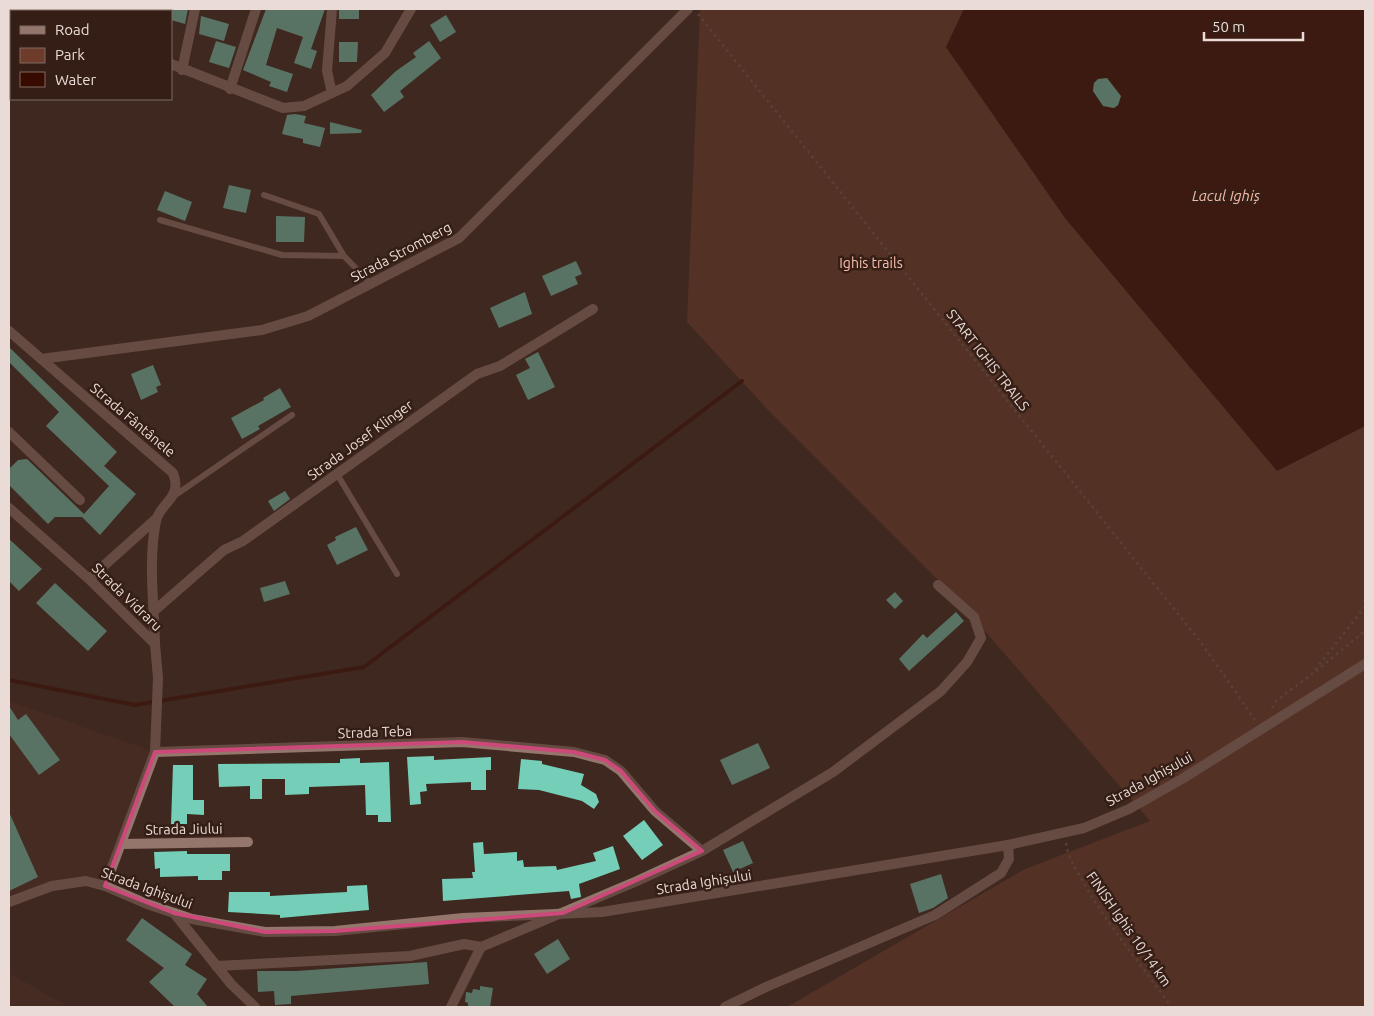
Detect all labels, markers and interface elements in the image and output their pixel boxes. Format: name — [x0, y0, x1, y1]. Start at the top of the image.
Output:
legend — [10, 10, 172, 100]
scale bar — [1204, 10, 1303, 42]
text: 50 m — [1212, 18, 1245, 35]
text: Road — [55, 21, 90, 38]
text: Park — [55, 46, 85, 63]
text: Water — [55, 71, 96, 88]
water label: Lacul Ighiș — [1192, 187, 1261, 204]
street label: Strada Stromberg — [348, 219, 454, 285]
park label: Ighis trails — [839, 255, 903, 271]
street label: START IGHIS TRAILS — [943, 306, 1033, 414]
street label: Strada Fântânele — [87, 380, 179, 460]
street label: Strada Josef Klinger — [304, 396, 416, 484]
street label: Strada Vidraru — [89, 560, 165, 634]
street label: Strada Teba — [338, 723, 412, 741]
street label: Strada Ighișului — [1103, 749, 1195, 809]
street label: Strada Jiului — [145, 820, 223, 838]
street label: Strada Ighișului — [99, 864, 195, 912]
street label: Strada Ighișului — [655, 867, 753, 897]
street label: FINISH Ighis 10/14 km — [1083, 869, 1175, 989]

